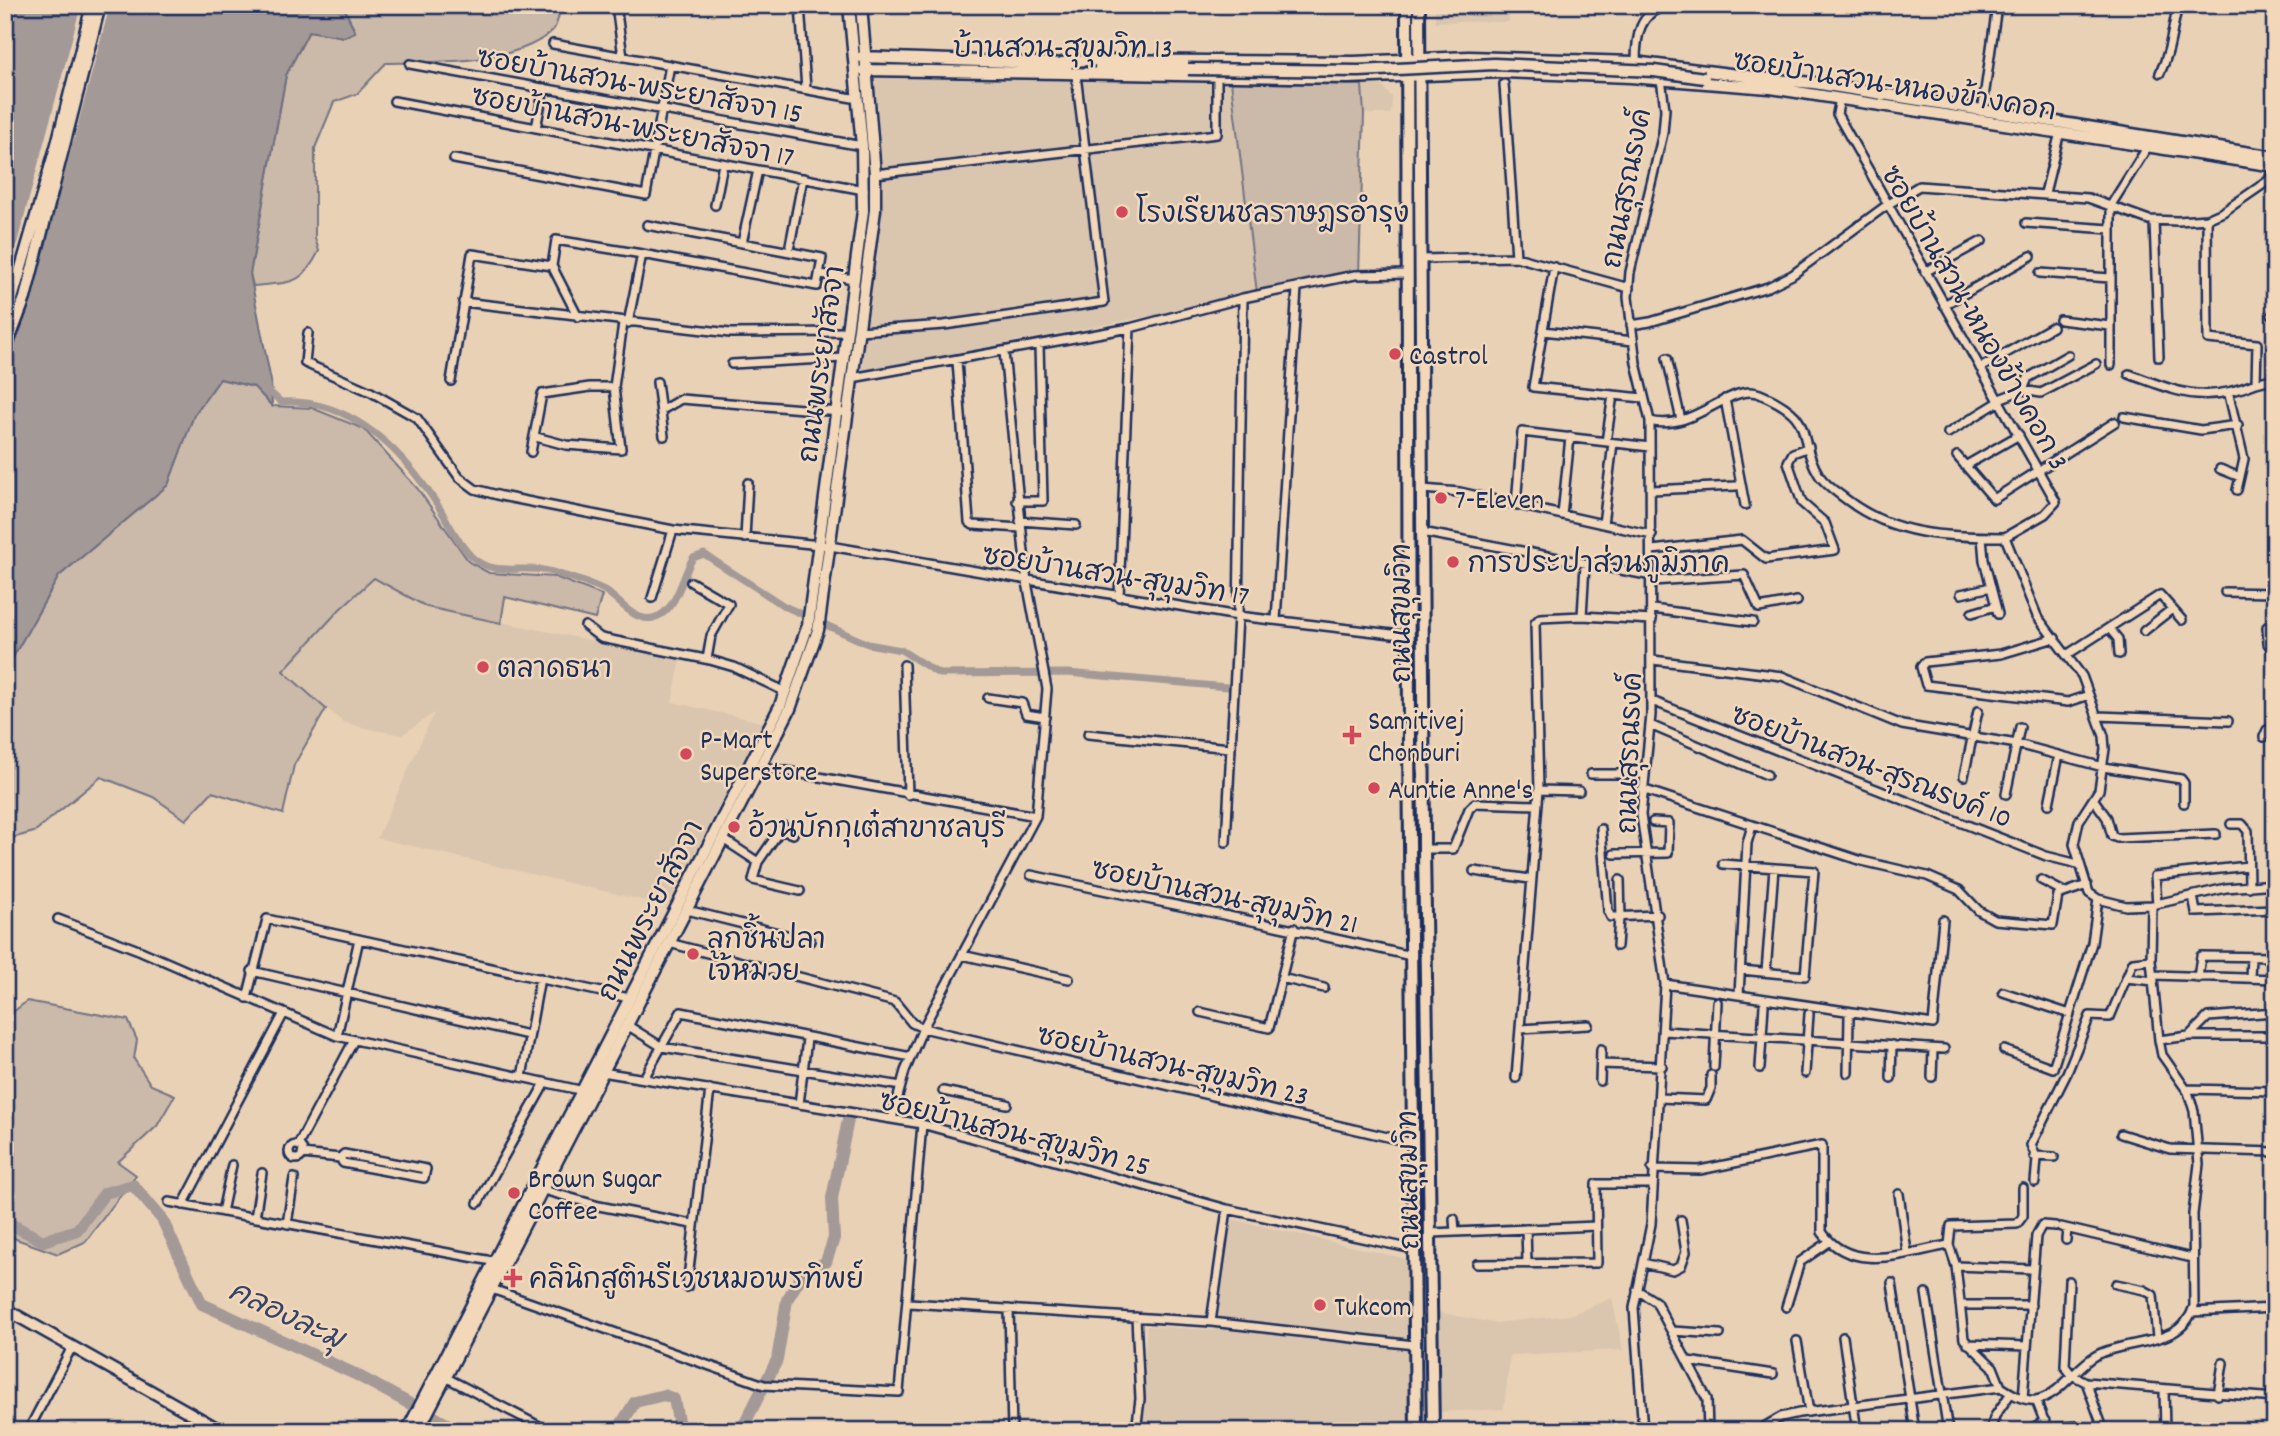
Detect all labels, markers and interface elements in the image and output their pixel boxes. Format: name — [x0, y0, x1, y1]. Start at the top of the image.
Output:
street label: บ้านสวน-สุขุมวิท 13 — [953, 29, 1173, 72]
street label: ซอยบ้านสวน-พระยาสัจจา 15 — [473, 38, 806, 137]
street label: ซอยบ้านสวน-หนองข้างคอก — [1730, 41, 2059, 134]
street label: ซอยบ้านสวน-พระยาสัจจา 17 — [467, 76, 797, 181]
street label: ถนนสุรณรงค์ — [1591, 105, 1665, 272]
street label: ซอยบ้านสวน-หนองข้างคอก 3 — [1868, 158, 2078, 479]
place label: โรงเรียนชลราษฎรอำรุง — [1136, 193, 1409, 237]
marker: โรงเรียนชลราษฎรอำรุง — [1114, 204, 1130, 220]
street label: ถนนพระยาสัจจา — [790, 263, 859, 466]
place label: Castrol — [1409, 339, 1488, 379]
marker: Castrol — [1387, 346, 1403, 362]
place label: 7-Eleven — [1455, 483, 1544, 523]
marker: 7-Eleven — [1433, 490, 1449, 506]
street label: ซอยบ้านสวน-สุขุมวิท 17 — [979, 535, 1252, 620]
street label: ถนนสุขุมวิท — [1384, 543, 1425, 683]
place label: การประปาส่วนภูมิภาค — [1467, 544, 1729, 587]
marker: การประปาส่วนภูมิภาค — [1445, 554, 1461, 570]
place label: ตลาดธนา — [497, 652, 612, 692]
marker: ตลาดธนา — [475, 659, 491, 675]
street label: ถนนสุรณรงค์ — [1606, 671, 1656, 835]
street label: ซอยบ้านสวน-สุรณรงค์ 10 — [1724, 694, 2018, 842]
place label: Samitivej Chonburi — [1368, 704, 1465, 776]
place label: P-Mart Superstore — [700, 723, 817, 795]
marker: Samitivej Chonburi — [1342, 725, 1362, 745]
marker: P-Mart Superstore — [678, 746, 694, 762]
place label: Auntie Anne's — [1388, 773, 1533, 813]
marker: Auntie Anne's — [1366, 780, 1382, 796]
place label: อ้วนบักกุเต๋สาขาชลบุรี — [748, 809, 1006, 852]
street label: ถนนพระยาสัจจา — [590, 814, 716, 1010]
marker: อ้วนบักกุเต๋สาขาชลบุรี — [726, 819, 742, 835]
street label: ซอยบ้านสวน-สุขุมวิท 21 — [1087, 849, 1361, 948]
place label: ลูกชิ้นปลา เจ้หมวย — [707, 913, 826, 995]
marker: ลูกชิ้นปลา เจ้หมวย — [685, 946, 701, 962]
street label: ซอยบ้านสวน-สุขุมวิท 23 — [1032, 1015, 1312, 1120]
street label: ซอยบ้านสวน-สุขุมวิท 25 — [874, 1081, 1154, 1190]
street label: ถนนสุขุมวิท — [1390, 1110, 1433, 1250]
place label: Brown Sugar Coffee — [528, 1162, 662, 1234]
marker: Brown Sugar Coffee — [506, 1185, 522, 1201]
place label: คลินิกสูตินรีเวชหมอพรทิพย์ — [529, 1259, 864, 1303]
marker: คลินิกสูตินรีเวชหมอพรทิพย์ — [503, 1268, 523, 1288]
water label: คลองละมุ — [220, 1273, 352, 1364]
place label: Tukcom — [1334, 1290, 1412, 1330]
marker: Tukcom — [1312, 1297, 1328, 1313]

